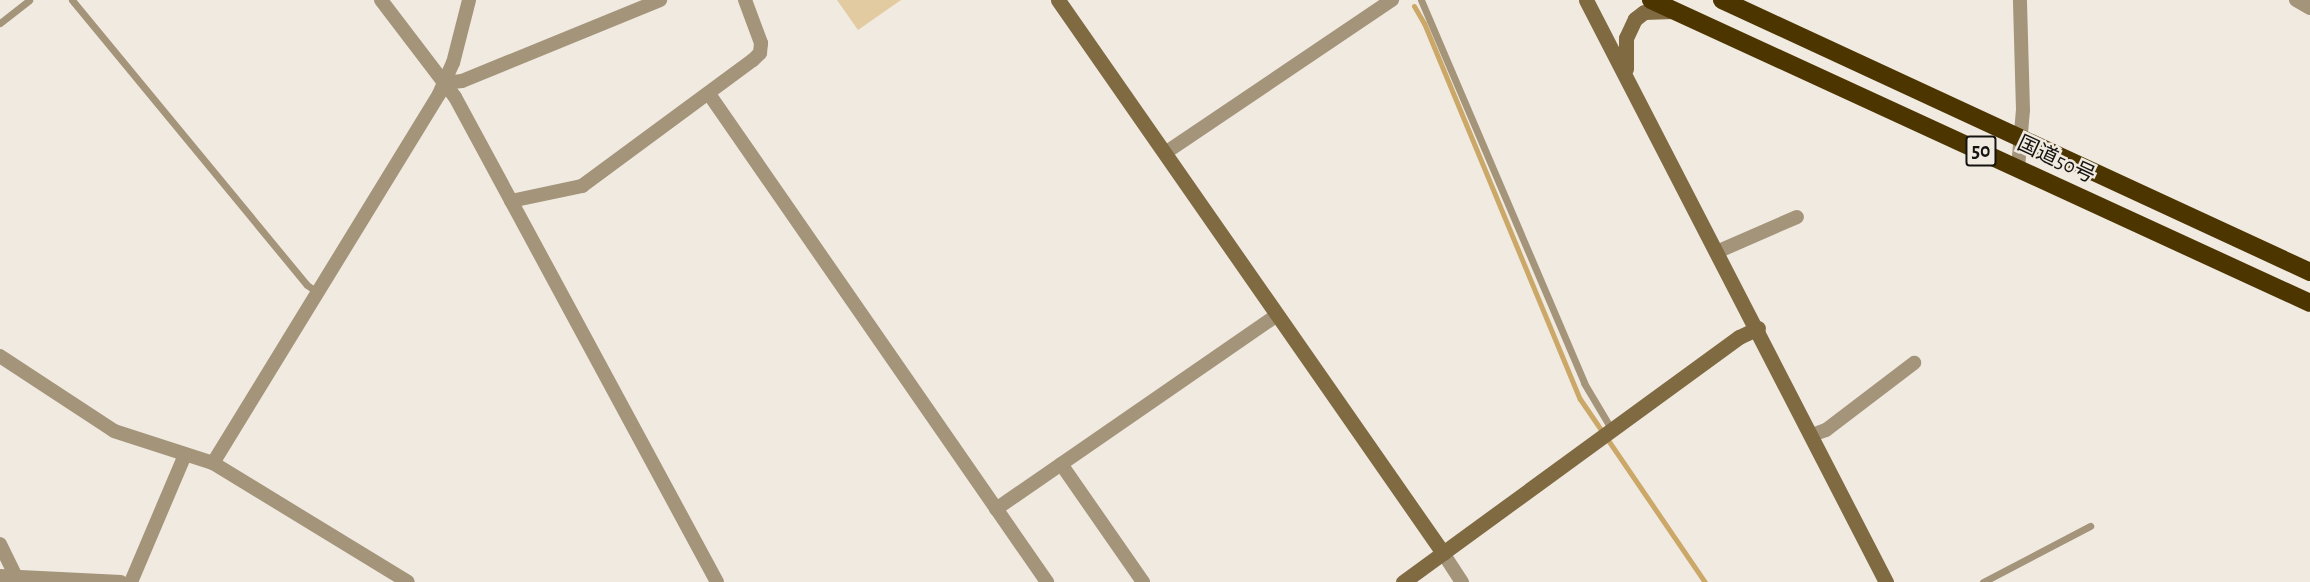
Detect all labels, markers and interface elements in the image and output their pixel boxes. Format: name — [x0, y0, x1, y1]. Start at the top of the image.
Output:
street label: 国道50号 — [2013, 131, 2099, 189]
road number: 50 — [1964, 134, 1998, 168]

